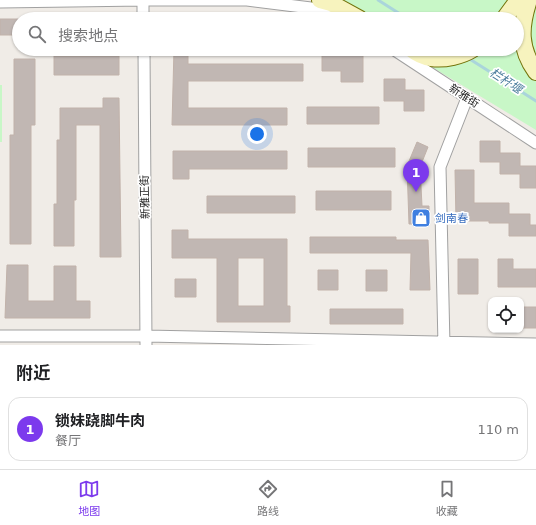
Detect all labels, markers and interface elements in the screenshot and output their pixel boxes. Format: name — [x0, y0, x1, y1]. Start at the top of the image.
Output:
search box — [12, 12, 524, 56]
icon: search — [26, 23, 48, 45]
text: 搜索地点 — [58, 27, 118, 45]
water label: 栏杆堰 — [487, 65, 527, 98]
street label: 新雅街 — [447, 82, 481, 110]
your location — [247, 124, 267, 144]
pin: 1 — [403, 159, 429, 192]
street label: 新雅正街 — [138, 175, 152, 219]
shop icon: 剑南春 — [410, 207, 432, 229]
place label: 剑南春 — [435, 212, 468, 225]
map controls — [488, 297, 524, 333]
button: locate — [488, 297, 524, 333]
text: 附近 — [16, 363, 50, 383]
text: 锁妹跷脚牛肉 — [55, 412, 145, 430]
text: 1 — [25, 422, 35, 437]
text: 110 m — [477, 422, 519, 437]
text: 餐厅 — [55, 433, 81, 448]
tab: 地图 — [78, 478, 100, 518]
tab: 路线 — [257, 478, 279, 518]
tab: 收藏 — [436, 478, 458, 518]

